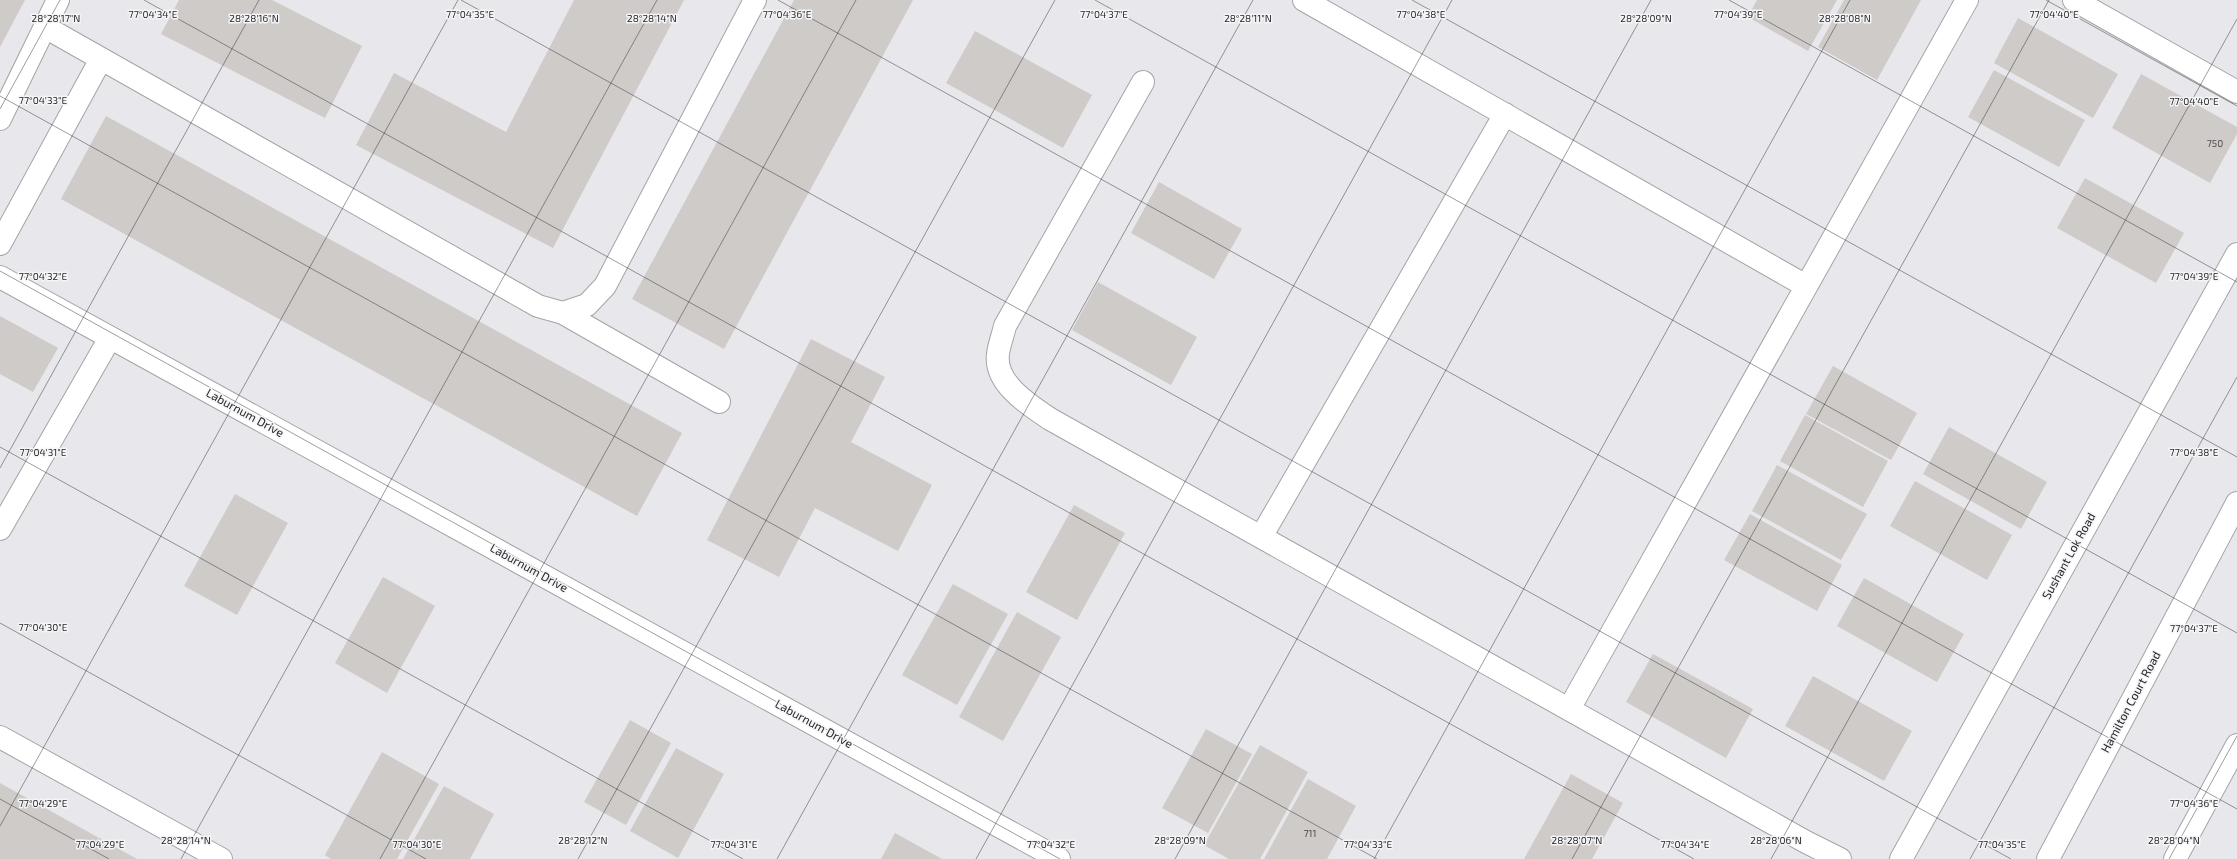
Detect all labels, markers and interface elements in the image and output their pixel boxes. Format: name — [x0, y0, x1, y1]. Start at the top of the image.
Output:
text: 77°04'34"E — [129, 8, 178, 20]
text: 77°04'35"E — [446, 8, 494, 20]
text: 77°04'36"E — [763, 8, 812, 20]
text: 77°04'37"E — [1080, 8, 1128, 20]
text: 77°04'38"E — [1397, 8, 1446, 20]
text: 77°04'39"E — [1714, 8, 1763, 20]
text: 77°04'40"E — [2029, 8, 2079, 20]
text: 28°28'17"N — [32, 12, 80, 24]
text: 28°28'16"N — [229, 12, 279, 24]
text: 28°28'14"N — [627, 12, 677, 24]
text: 28°28'11"N — [1224, 12, 1272, 24]
text: 28°28'09"N — [1620, 12, 1672, 24]
text: 28°28'08"N — [1819, 12, 1871, 24]
text: 77°04'33"E — [19, 94, 68, 106]
text: 77°04'40"E — [2169, 95, 2219, 107]
house number: 750 — [2207, 137, 2223, 149]
text: 77°04'32"E — [19, 270, 68, 282]
text: 77°04'39"E — [2170, 270, 2219, 282]
street label: Laburnum Drive — [204, 385, 287, 439]
text: 77°04'31"E — [20, 446, 67, 458]
text: 77°04'38"E — [2170, 446, 2219, 458]
street label: Sushant Lok Road — [2039, 510, 2098, 601]
street label: Laburnum Drive — [488, 540, 571, 594]
text: 77°04'30"E — [19, 621, 68, 633]
text: 77°04'37"E — [2170, 622, 2218, 634]
street label: Hamilton Court Road — [2097, 648, 2163, 755]
street label: Laburnum Drive — [773, 696, 856, 750]
text: 77°04'29"E — [19, 797, 68, 809]
text: 77°04'36"E — [2170, 797, 2219, 809]
house number: 711 — [1303, 827, 1317, 839]
text: 28°28'14"N — [161, 834, 211, 846]
text: 28°28'12"N — [558, 834, 608, 846]
text: 28°28'09"N — [1154, 834, 1206, 846]
text: 28°28'07"N — [1552, 834, 1602, 846]
text: 28°28'06"N — [1750, 834, 1802, 846]
text: 28°28'04"N — [2148, 834, 2200, 846]
text: 77°04'29"E — [76, 838, 125, 850]
text: 77°04'30"E — [393, 838, 442, 850]
text: 77°04'31"E — [711, 838, 758, 850]
text: 77°04'32"E — [1027, 838, 1076, 850]
text: 77°04'33"E — [1344, 838, 1393, 850]
text: 77°04'34"E — [1661, 838, 1710, 850]
text: 77°04'35"E — [1978, 838, 2026, 850]

